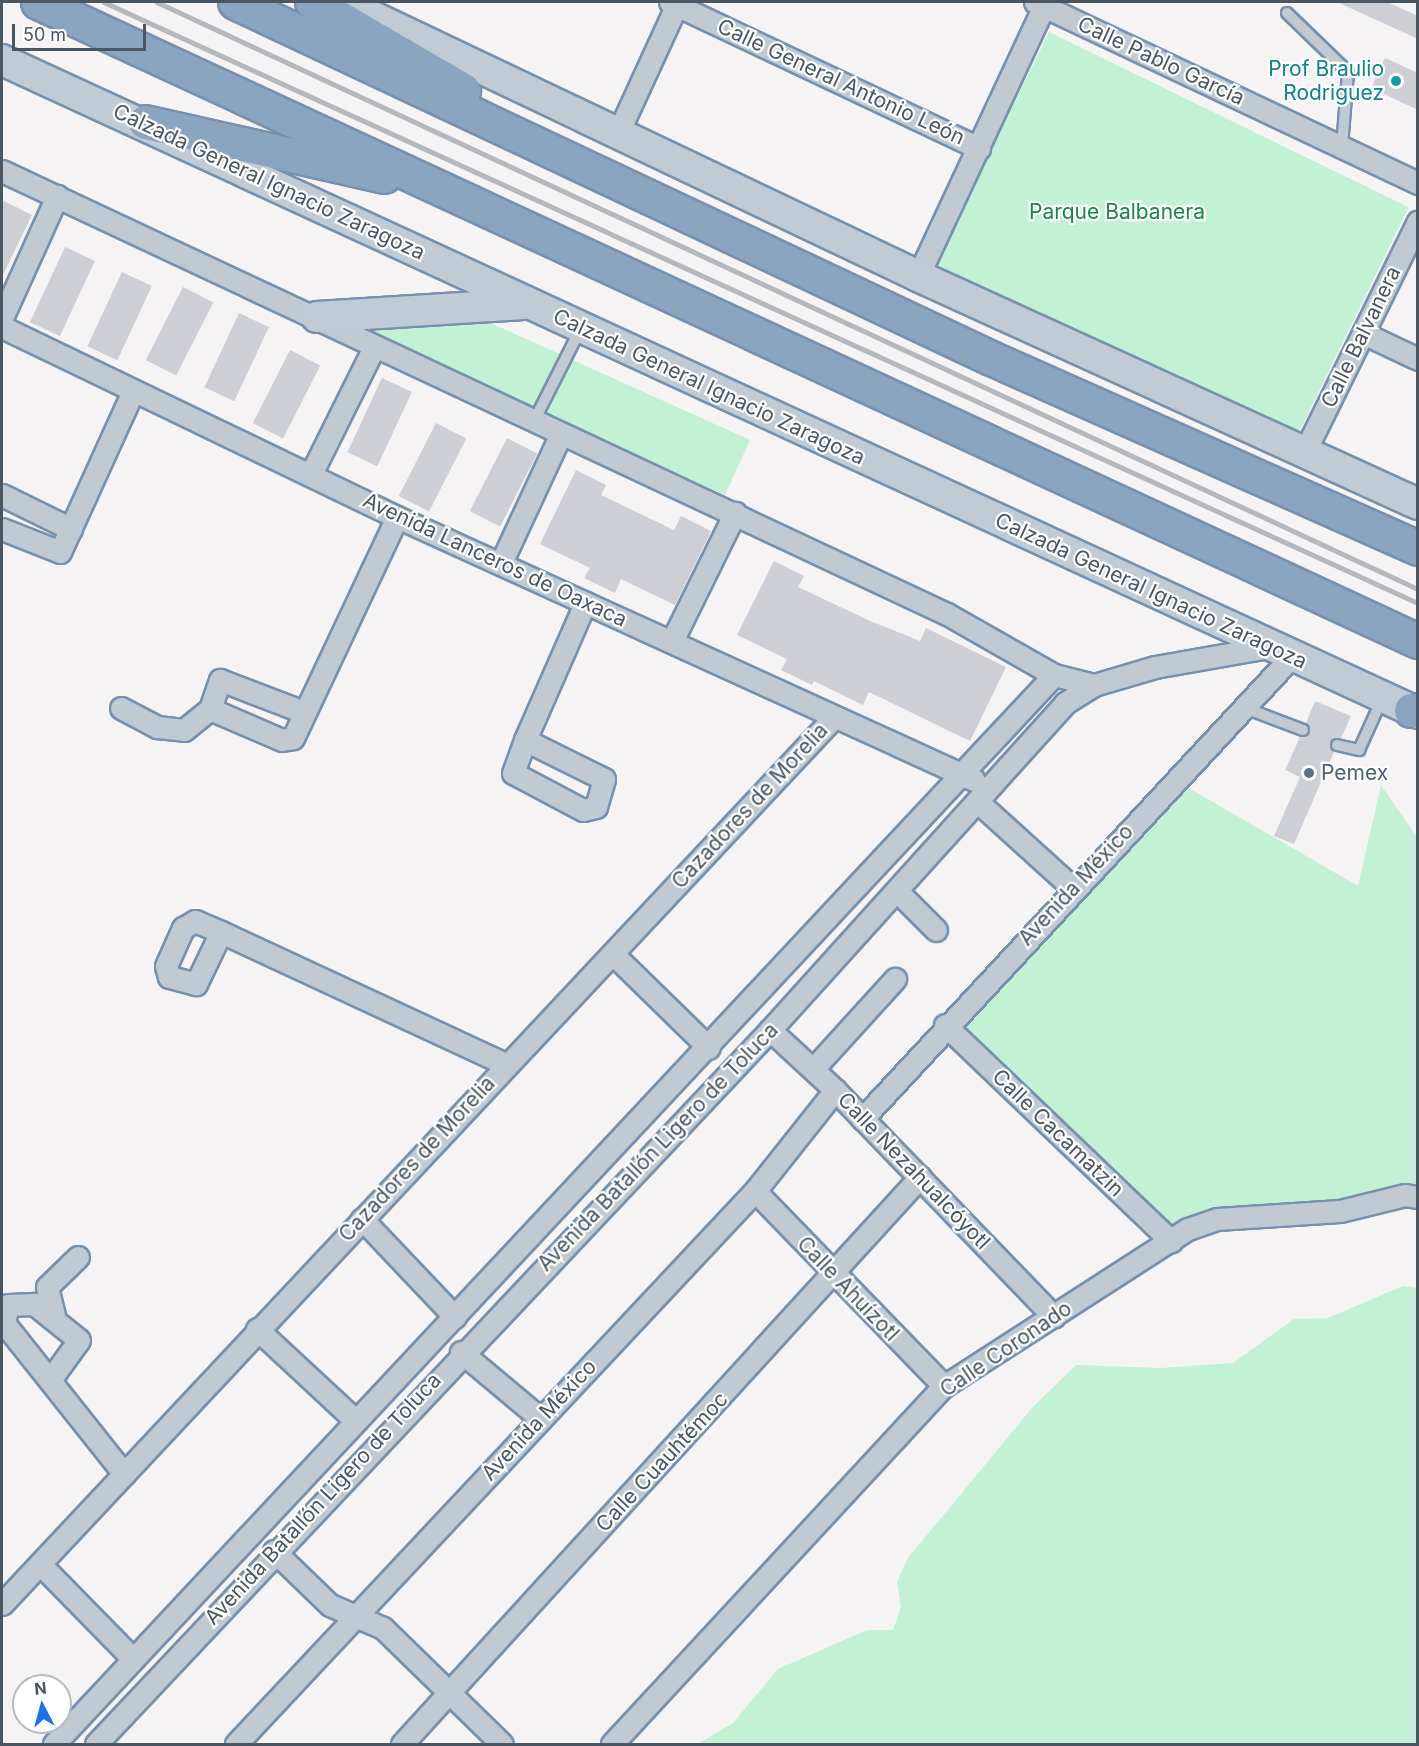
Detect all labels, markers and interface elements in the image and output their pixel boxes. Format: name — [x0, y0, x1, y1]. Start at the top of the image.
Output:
street label: Calle Pablo García — [1074, 11, 1248, 111]
scale bar — [15, 12, 148, 50]
street label: Calle General Antonio León — [713, 14, 969, 150]
text: 50 m — [23, 24, 66, 45]
place label: Prof Braulio Rodriguez — [1268, 56, 1384, 106]
marker: Prof Braulio Rodriguez — [1389, 74, 1403, 88]
street label: Calzada General Ignacio Zaragoza — [109, 99, 429, 265]
park label: Parque Balbanera — [1029, 199, 1205, 225]
street label: Calle Balvanera — [1316, 262, 1406, 412]
street label: Calzada General Ignacio Zaragoza — [549, 304, 869, 470]
street label: Avenida Lanceros de Oaxaca — [359, 488, 631, 632]
street label: Calzada General Ignacio Zaragoza — [991, 508, 1311, 674]
street label: Cazadores de Morelia — [667, 718, 833, 894]
place label: Pemex — [1321, 760, 1388, 786]
marker: Pemex — [1302, 766, 1316, 780]
street label: Avenida México — [1013, 819, 1139, 951]
street label: Avenida Batallón Ligero de Toluca — [532, 1018, 784, 1276]
street label: Calle Cacamatzin — [987, 1064, 1129, 1202]
street label: Cazadores de Morelia — [334, 1071, 500, 1247]
street label: Calle Nezahualcóyotl — [833, 1087, 995, 1255]
street label: Calle Ahuízotl — [792, 1231, 904, 1347]
street label: Calle Coronado — [935, 1296, 1077, 1402]
street label: Avenida México — [476, 1354, 602, 1486]
street label: Avenida Batallón Ligero de Toluca — [199, 1368, 447, 1630]
street label: Calle Cuauhtémoc — [591, 1387, 733, 1537]
north arrow — [12, 1674, 72, 1734]
text: N — [33, 1678, 47, 1699]

